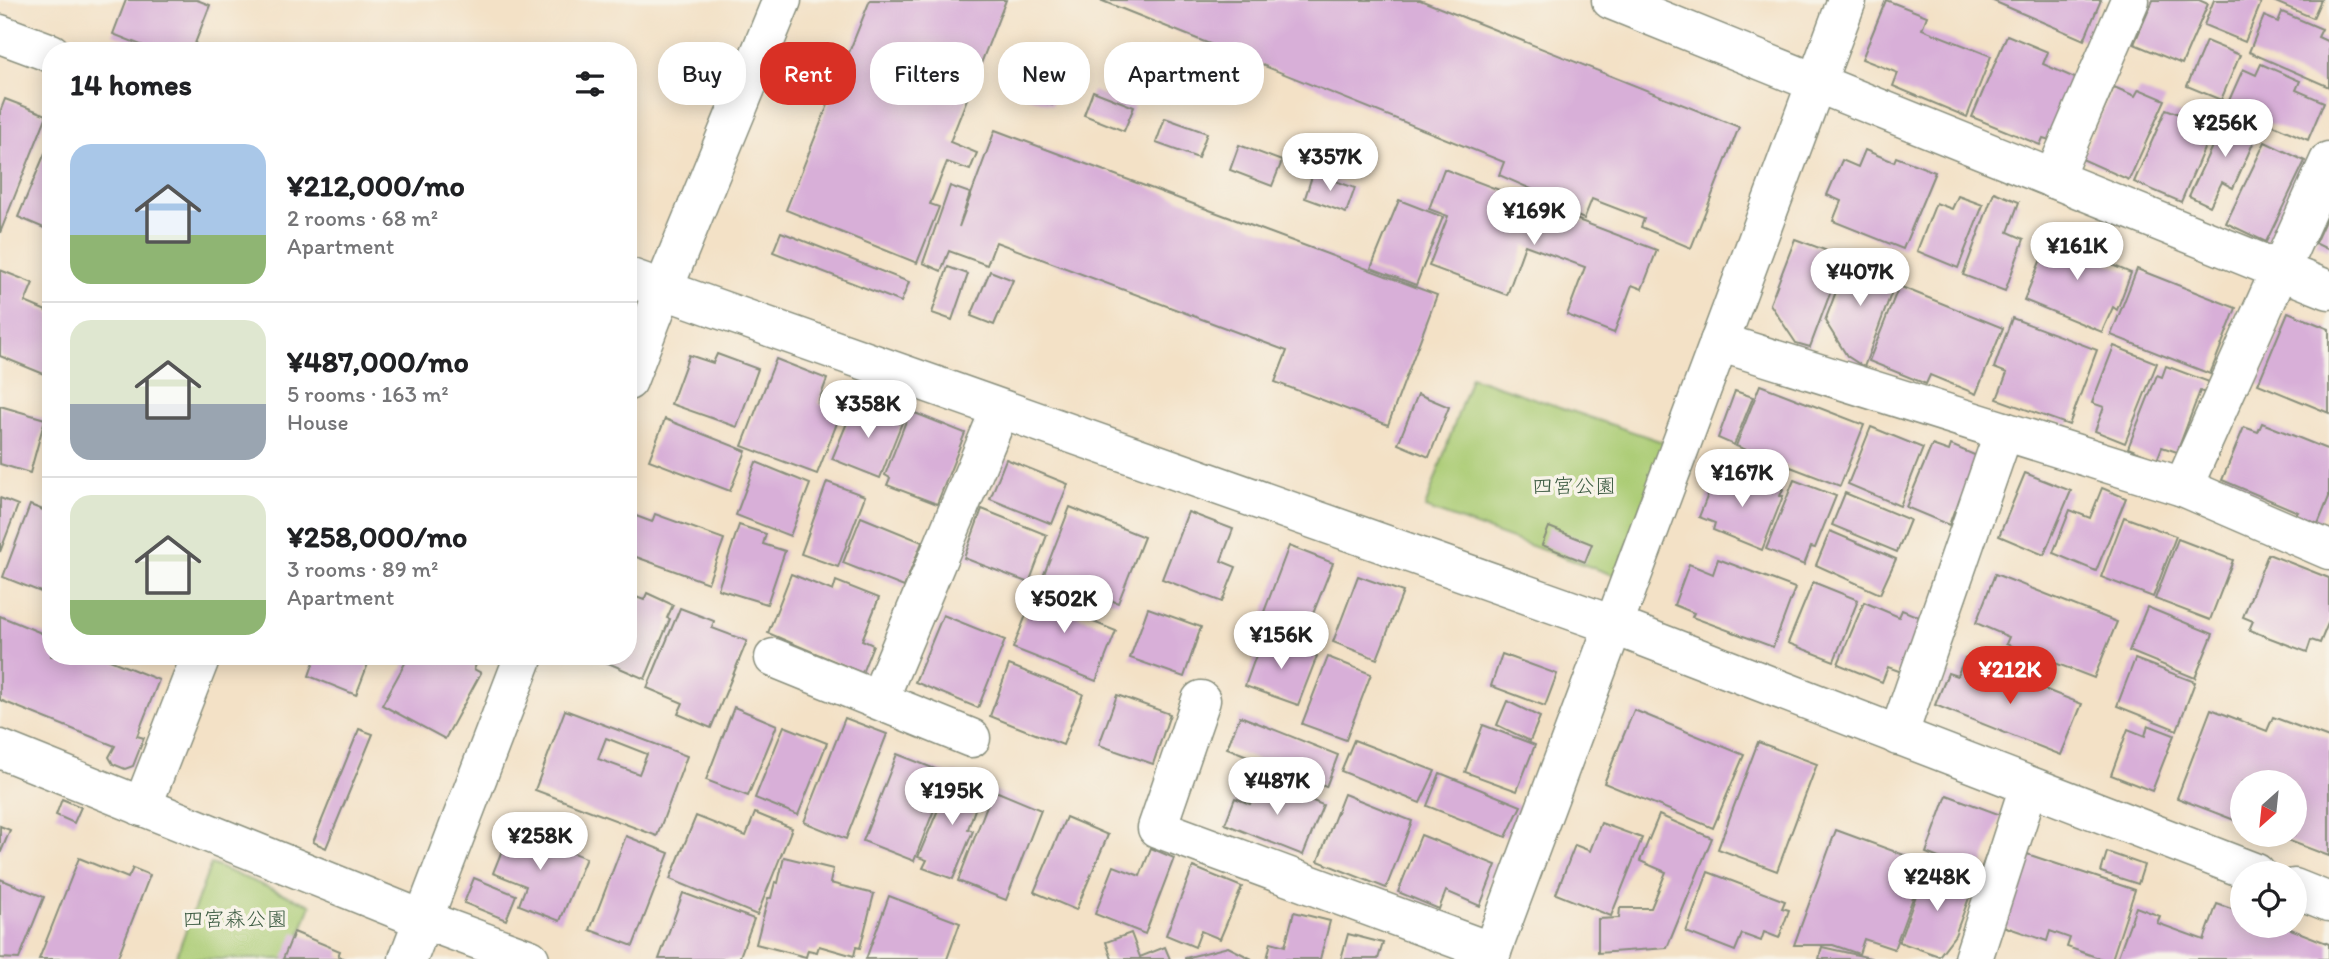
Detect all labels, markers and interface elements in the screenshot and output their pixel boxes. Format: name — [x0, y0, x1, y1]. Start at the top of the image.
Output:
chip: Buy — [658, 42, 746, 105]
chip: Rent — [760, 42, 856, 105]
chip: Filters — [870, 42, 984, 105]
chip: New — [998, 42, 1090, 105]
chip: Apartment — [1104, 42, 1264, 105]
icon: filters — [571, 65, 609, 103]
text: 14 homes — [70, 66, 192, 103]
pin: ¥256K — [2176, 100, 2274, 159]
text: ¥256K — [2193, 108, 2257, 136]
pin: ¥357K — [1281, 134, 1379, 193]
text: ¥357K — [1298, 142, 1362, 170]
text: ¥212,000/mo — [287, 167, 465, 204]
icon: home — [126, 172, 210, 256]
pin: ¥169K — [1485, 188, 1583, 247]
text: ¥169K — [1503, 196, 1565, 224]
text: 2 rooms · 68 m² — [287, 204, 438, 232]
pin: ¥161K — [2028, 222, 2126, 282]
text: ¥161K — [2046, 231, 2108, 259]
text: Apartment — [287, 232, 394, 260]
pin: ¥407K — [1811, 248, 1909, 308]
text: ¥407K — [1827, 257, 1893, 285]
text: ¥487,000/mo — [287, 343, 469, 380]
icon: home — [126, 348, 210, 432]
text: 5 rooms · 163 m² — [287, 380, 449, 408]
pin: ¥358K — [819, 380, 917, 440]
text: ¥358K — [836, 389, 900, 417]
text: House — [287, 408, 349, 436]
pin: ¥167K — [1693, 449, 1791, 509]
text: ¥167K — [1711, 458, 1773, 486]
park label: 四宮公園 — [1532, 473, 1616, 498]
text: ¥258,000/mo — [287, 518, 467, 555]
icon: home — [126, 523, 210, 607]
text: 3 rooms · 89 m² — [287, 555, 438, 583]
pin: ¥502K — [1015, 576, 1113, 635]
text: Apartment — [287, 583, 394, 611]
text: ¥502K — [1031, 584, 1097, 612]
pin: ¥156K — [1232, 612, 1330, 671]
text: ¥156K — [1250, 620, 1312, 648]
pin: ¥212K — [1961, 646, 2059, 706]
text: ¥212K — [1979, 655, 2041, 683]
pin: ¥487K — [1228, 758, 1326, 817]
text: ¥487K — [1244, 766, 1310, 794]
pin: ¥195K — [903, 768, 1001, 827]
north arrow — [2230, 770, 2306, 847]
map controls — [2230, 770, 2307, 938]
text: ¥195K — [921, 776, 983, 804]
pin: ¥258K — [491, 812, 589, 872]
text: ¥258K — [508, 821, 572, 849]
pin: ¥248K — [1888, 853, 1986, 913]
button: locate — [2230, 861, 2307, 938]
text: ¥248K — [1904, 862, 1970, 890]
park label: 四宮森公園 — [183, 906, 288, 931]

